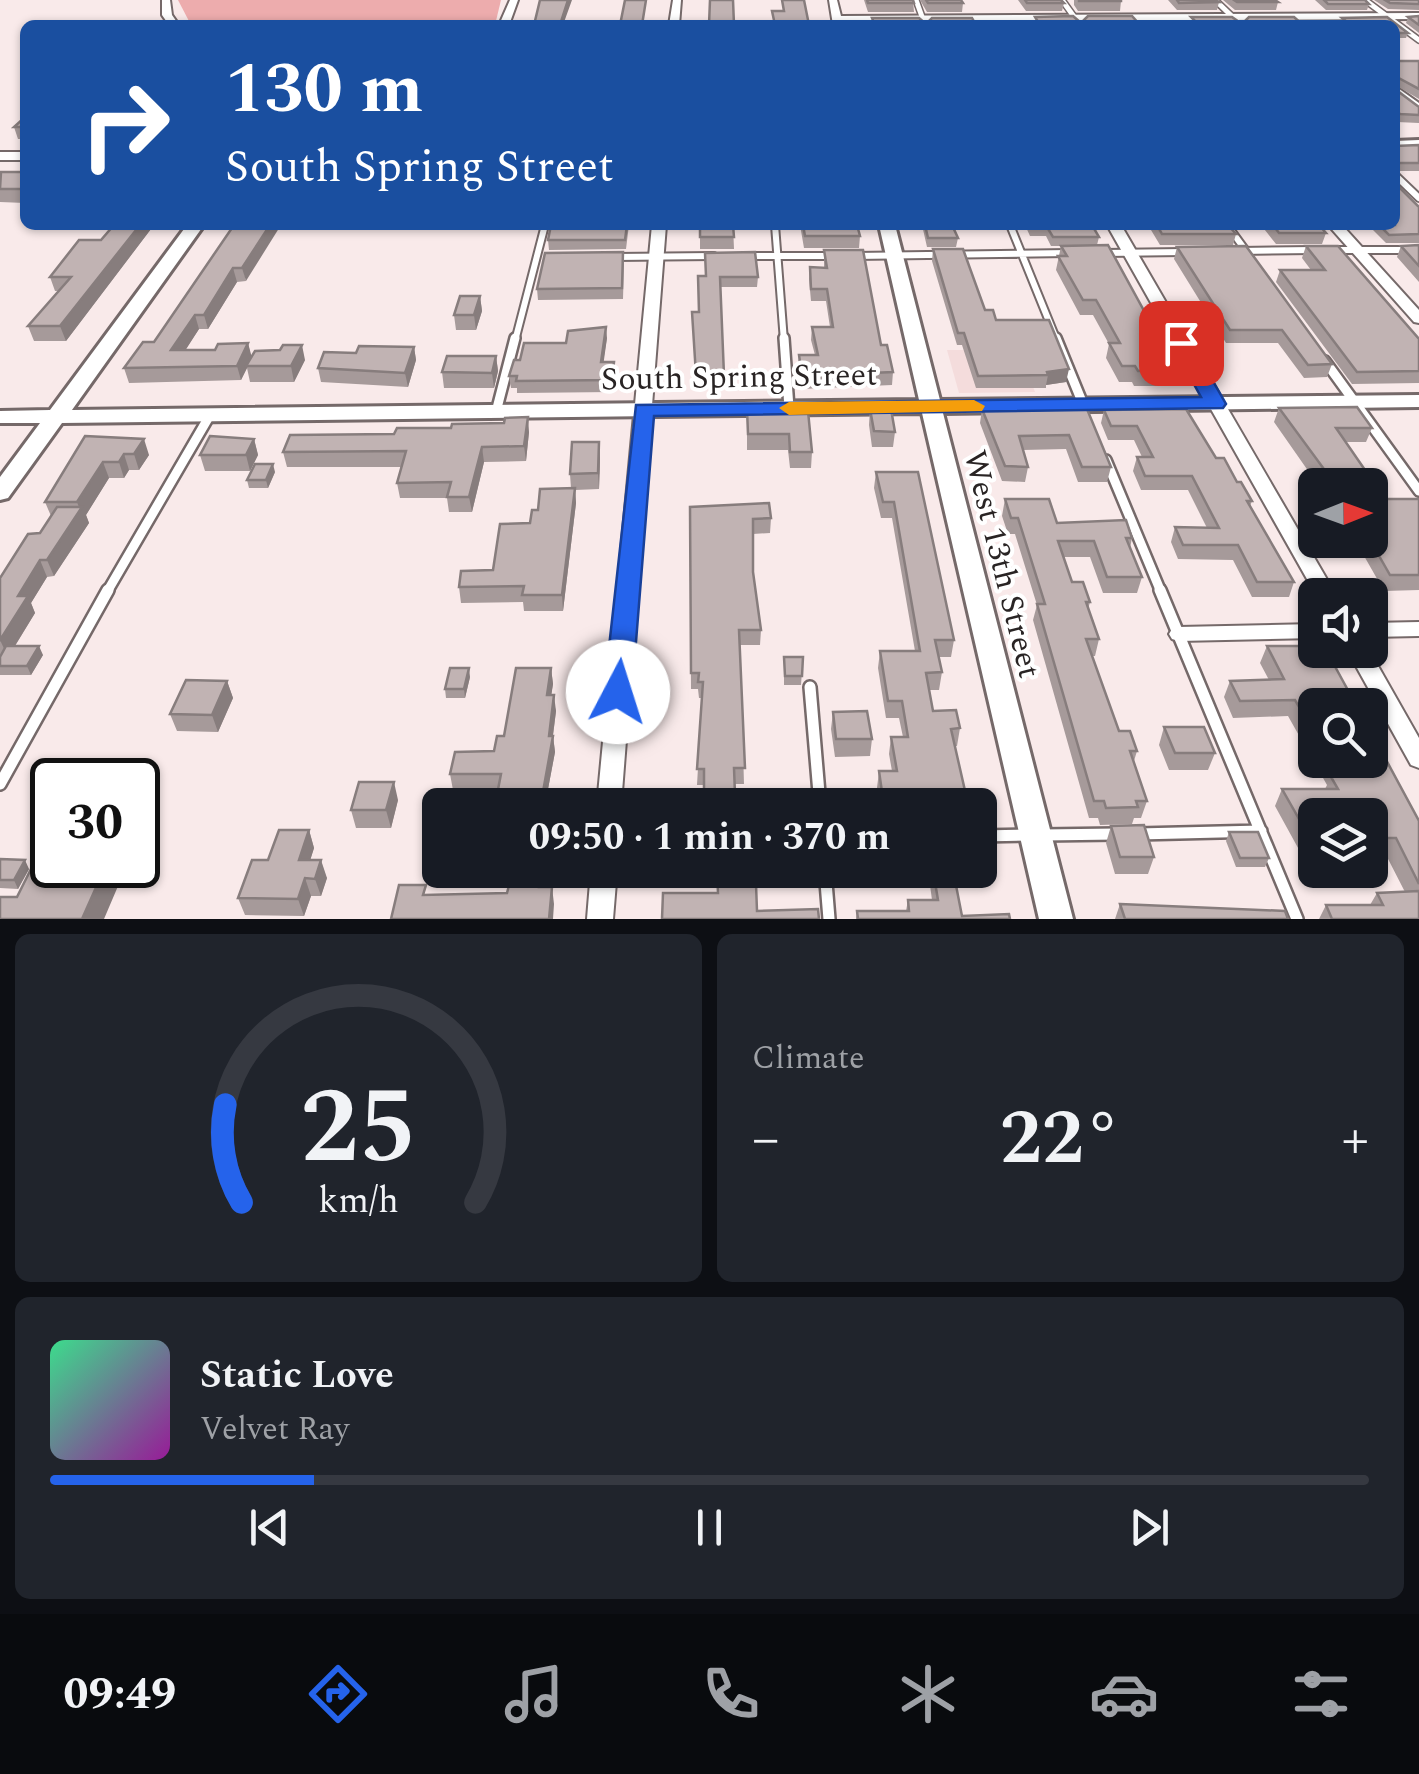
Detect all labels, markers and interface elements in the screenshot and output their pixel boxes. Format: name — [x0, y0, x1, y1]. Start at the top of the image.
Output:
text: 130 m — [225, 37, 423, 143]
icon: right — [60, 60, 190, 190]
text: South Spring Street — [225, 133, 614, 202]
pin — [1139, 301, 1224, 386]
icon: arrive — [1154, 316, 1209, 371]
street label: South Spring Street — [600, 351, 878, 404]
street label: West 13th Street — [950, 445, 1054, 683]
north arrow — [1298, 468, 1388, 558]
map controls — [1298, 468, 1388, 888]
button: sound — [1298, 578, 1388, 668]
position arrow — [566, 640, 670, 744]
button: search — [1298, 688, 1388, 778]
speed limit sign: 30 — [30, 758, 160, 888]
button: layers — [1298, 798, 1388, 888]
text: 09:50 · 1 min · 370 m — [529, 809, 890, 867]
text: Climate — [752, 1034, 864, 1083]
text: 25 — [300, 1050, 417, 1208]
text: 22° — [1000, 1083, 1121, 1197]
text: − — [752, 1098, 780, 1181]
text: + — [1341, 1098, 1369, 1181]
text: km/h — [318, 1174, 399, 1229]
text: Static Love — [200, 1347, 394, 1405]
text: Velvet Ray — [200, 1405, 349, 1454]
icon: previous — [242, 1500, 297, 1555]
icon: pause — [682, 1500, 737, 1555]
icon: next — [1122, 1500, 1177, 1555]
icon: directions — [303, 1659, 373, 1729]
icon: music — [499, 1659, 569, 1729]
icon: phone — [696, 1659, 766, 1729]
icon: climate — [893, 1659, 963, 1729]
icon: car — [1089, 1659, 1159, 1729]
icon: filters — [1286, 1659, 1356, 1729]
text: 09:49 — [63, 1660, 176, 1729]

